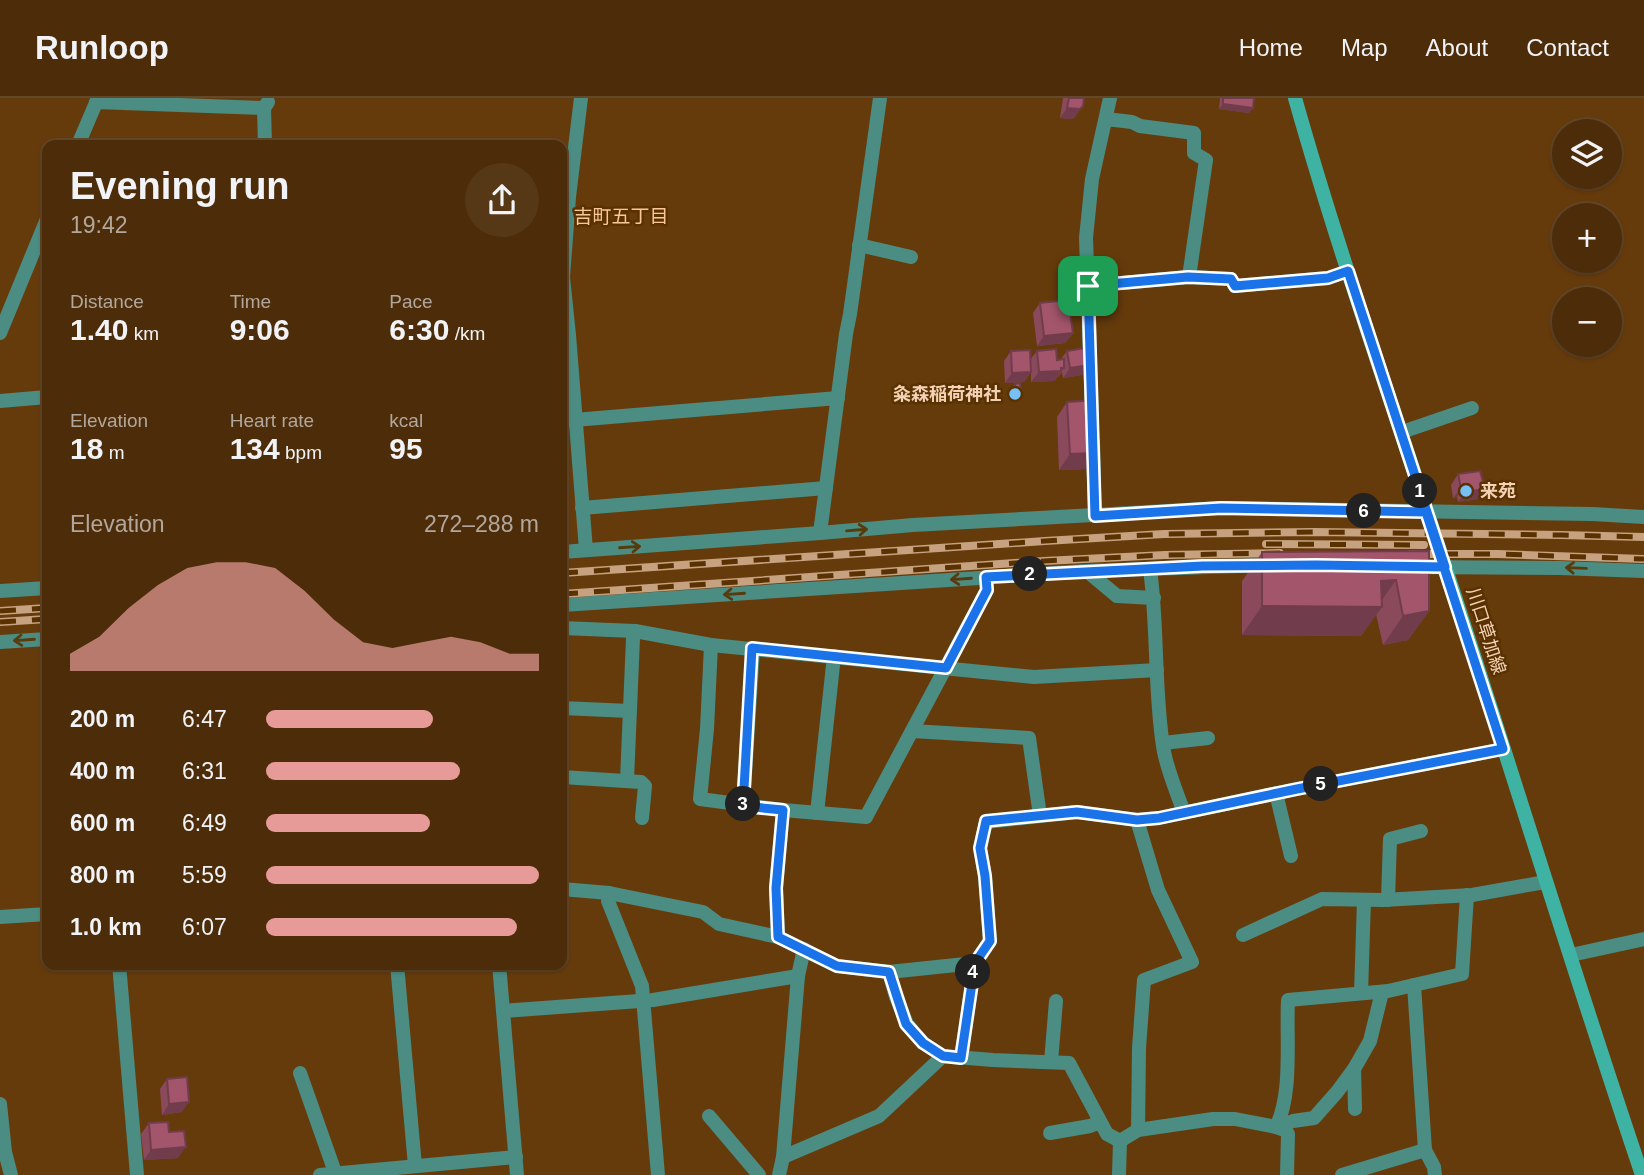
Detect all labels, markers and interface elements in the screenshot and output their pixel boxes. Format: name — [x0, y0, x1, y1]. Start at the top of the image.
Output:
text: Runloop — [35, 29, 169, 66]
text: Home — [1239, 34, 1303, 61]
text: Map — [1341, 34, 1388, 61]
text: About — [1426, 34, 1488, 61]
text: Contact — [1526, 34, 1609, 61]
map controls — [1552, 119, 1622, 357]
button: layers — [1552, 119, 1622, 189]
button: share — [465, 163, 539, 237]
text: Evening run — [70, 165, 290, 207]
button: + — [1552, 203, 1622, 273]
district label: 吉町五丁目 — [573, 206, 669, 227]
text: 19:42 — [70, 212, 128, 238]
pin — [1058, 256, 1118, 316]
icon: arrive — [1069, 267, 1107, 305]
button: − — [1552, 287, 1622, 357]
text: Distance — [70, 291, 144, 312]
text: Time — [230, 291, 271, 312]
text: Pace — [389, 291, 433, 312]
text: 1.40 — [70, 313, 128, 346]
text: 9:06 — [230, 313, 290, 346]
text: 6:30 — [389, 313, 449, 346]
text: km — [128, 323, 159, 344]
text: /km — [449, 323, 485, 344]
place label: 粂森稲荷神社 — [893, 384, 1001, 404]
marker: 粂森稲荷神社 — [1007, 386, 1023, 402]
text: Elevation — [70, 410, 148, 431]
text: Heart rate — [230, 410, 314, 431]
text: kcal — [389, 410, 423, 431]
text: 18 — [70, 432, 103, 465]
text: 134 — [230, 432, 280, 465]
text: 95 — [389, 432, 423, 465]
text: m — [103, 442, 124, 463]
text: bpm — [280, 442, 322, 463]
pin: 1 — [1402, 474, 1438, 508]
text: 1 — [1414, 480, 1425, 501]
place label: 来苑 — [1480, 481, 1516, 501]
marker: 来苑 — [1458, 483, 1474, 499]
pin: 6 — [1346, 494, 1382, 528]
text: 6 — [1358, 500, 1369, 521]
text: Elevation — [70, 511, 165, 537]
text: 272–288 m — [424, 511, 539, 537]
one-way arrow — [845, 523, 867, 536]
one-way arrow — [618, 540, 641, 553]
pin: 2 — [1012, 556, 1048, 592]
one-way arrow — [1565, 562, 1588, 575]
text: 2 — [1024, 563, 1035, 584]
one-way arrow — [950, 573, 973, 586]
street label: 川口草加線 — [1463, 585, 1509, 677]
one-way arrow — [723, 587, 746, 600]
one-way arrow — [12, 634, 35, 647]
text: 200 m — [70, 706, 135, 732]
text: 6:47 — [182, 706, 227, 732]
text: 400 m — [70, 758, 135, 784]
text: 6:31 — [182, 758, 227, 784]
pin: 5 — [1304, 766, 1338, 802]
text: 5 — [1315, 773, 1326, 794]
pin: 3 — [726, 786, 760, 822]
text: 3 — [737, 793, 748, 814]
text: 600 m — [70, 810, 135, 836]
text: 6:49 — [182, 810, 227, 836]
text: 800 m — [70, 862, 135, 888]
text: 5:59 — [182, 862, 227, 888]
text: 1.0 km — [70, 914, 142, 940]
text: 6:07 — [182, 914, 227, 940]
pin: 4 — [956, 954, 990, 990]
text: 4 — [967, 961, 978, 982]

